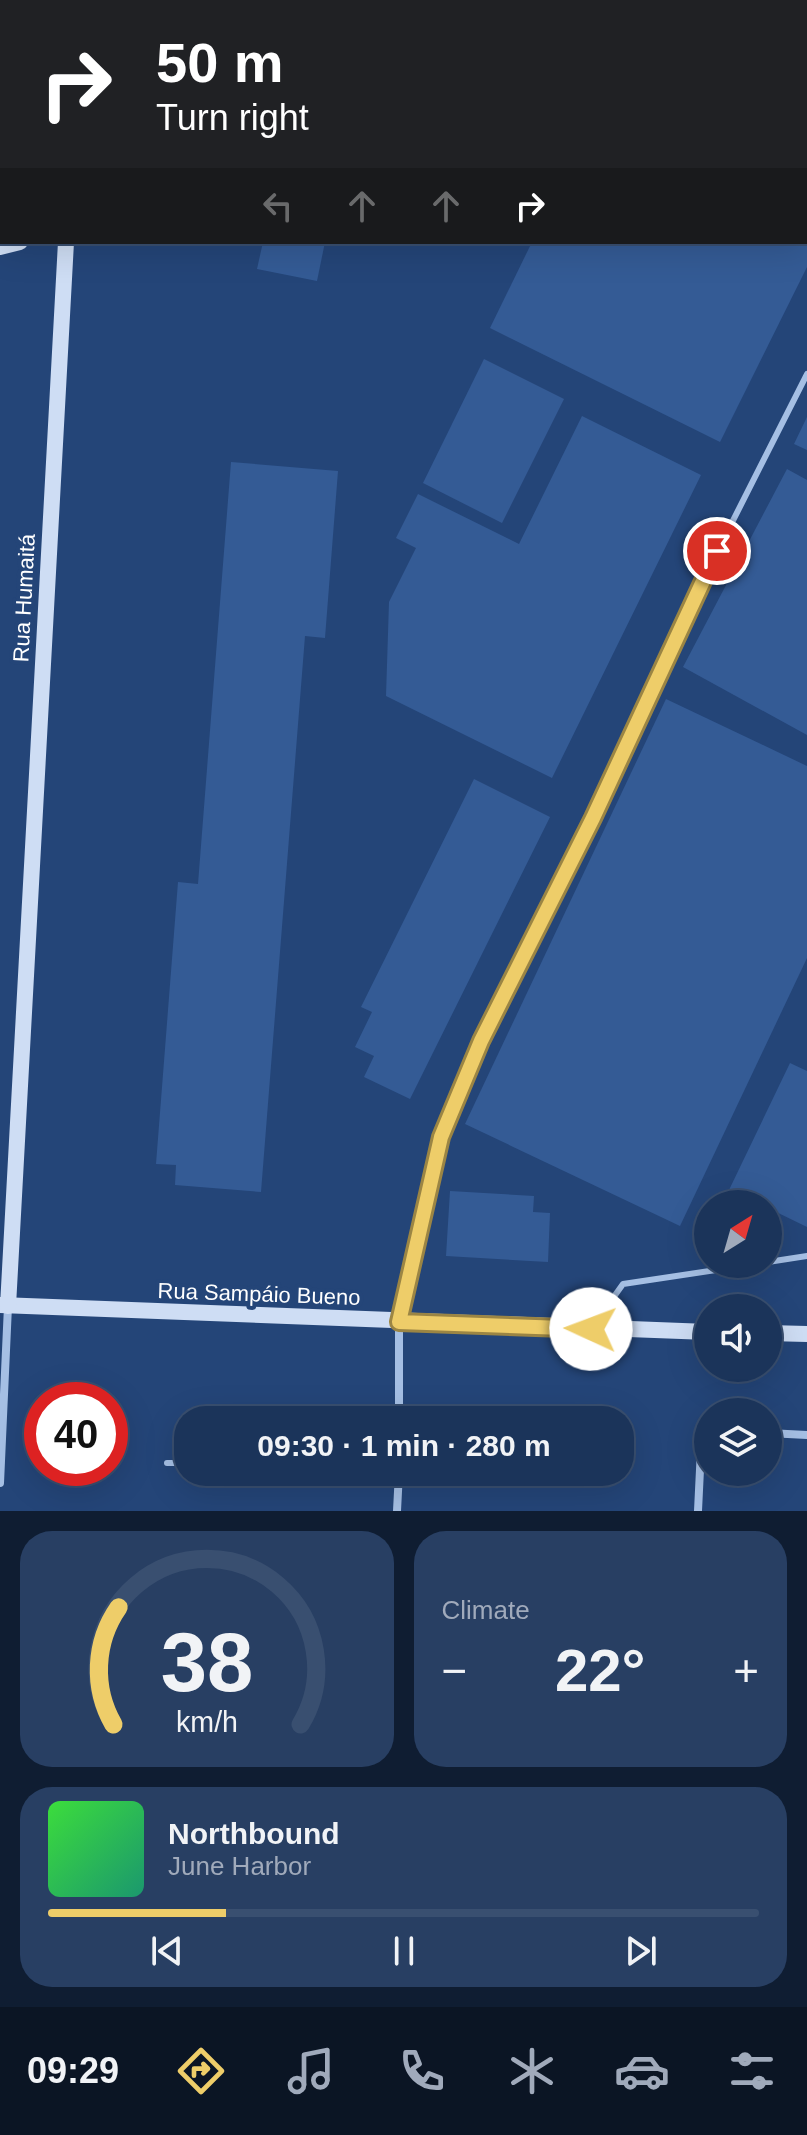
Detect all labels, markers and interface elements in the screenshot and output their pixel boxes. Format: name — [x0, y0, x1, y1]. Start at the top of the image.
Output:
text: 50 m — [156, 31, 284, 94]
icon: right — [24, 32, 128, 136]
text: Turn right — [156, 97, 309, 138]
icon: left — [256, 184, 300, 228]
icon: ahead — [340, 184, 384, 228]
icon: ahead — [424, 184, 468, 228]
icon: right — [508, 184, 552, 228]
pin — [683, 517, 751, 585]
icon: arrive — [695, 529, 739, 573]
street label: Rua Humaitá — [8, 532, 40, 663]
north arrow — [694, 1190, 782, 1278]
map controls — [694, 1190, 782, 1486]
street label: Rua Sampáio Bueno — [157, 1278, 361, 1310]
position arrow — [549, 1287, 633, 1371]
button: sound — [694, 1294, 782, 1382]
speed limit sign: 40 — [24, 1382, 128, 1486]
button: layers — [694, 1398, 782, 1486]
text: 09:30 · 1 min · 280 m — [257, 1429, 551, 1462]
text: Climate — [442, 1595, 530, 1625]
text: 38 — [160, 1616, 253, 1709]
text: 22° — [555, 1637, 646, 1704]
text: − — [442, 1646, 467, 1695]
text: + — [733, 1646, 759, 1695]
text: km/h — [176, 1706, 238, 1738]
text: Northbound — [168, 1817, 340, 1850]
text: June Harbor — [168, 1851, 311, 1881]
icon: previous — [145, 1929, 189, 1973]
icon: pause — [382, 1929, 426, 1973]
icon: next — [619, 1929, 663, 1973]
icon: directions — [173, 2043, 229, 2099]
icon: music — [283, 2043, 339, 2099]
icon: phone — [394, 2043, 450, 2099]
icon: climate — [504, 2043, 560, 2099]
icon: car — [614, 2043, 670, 2099]
icon: filters — [724, 2043, 780, 2099]
text: 09:29 — [27, 2050, 119, 2091]

